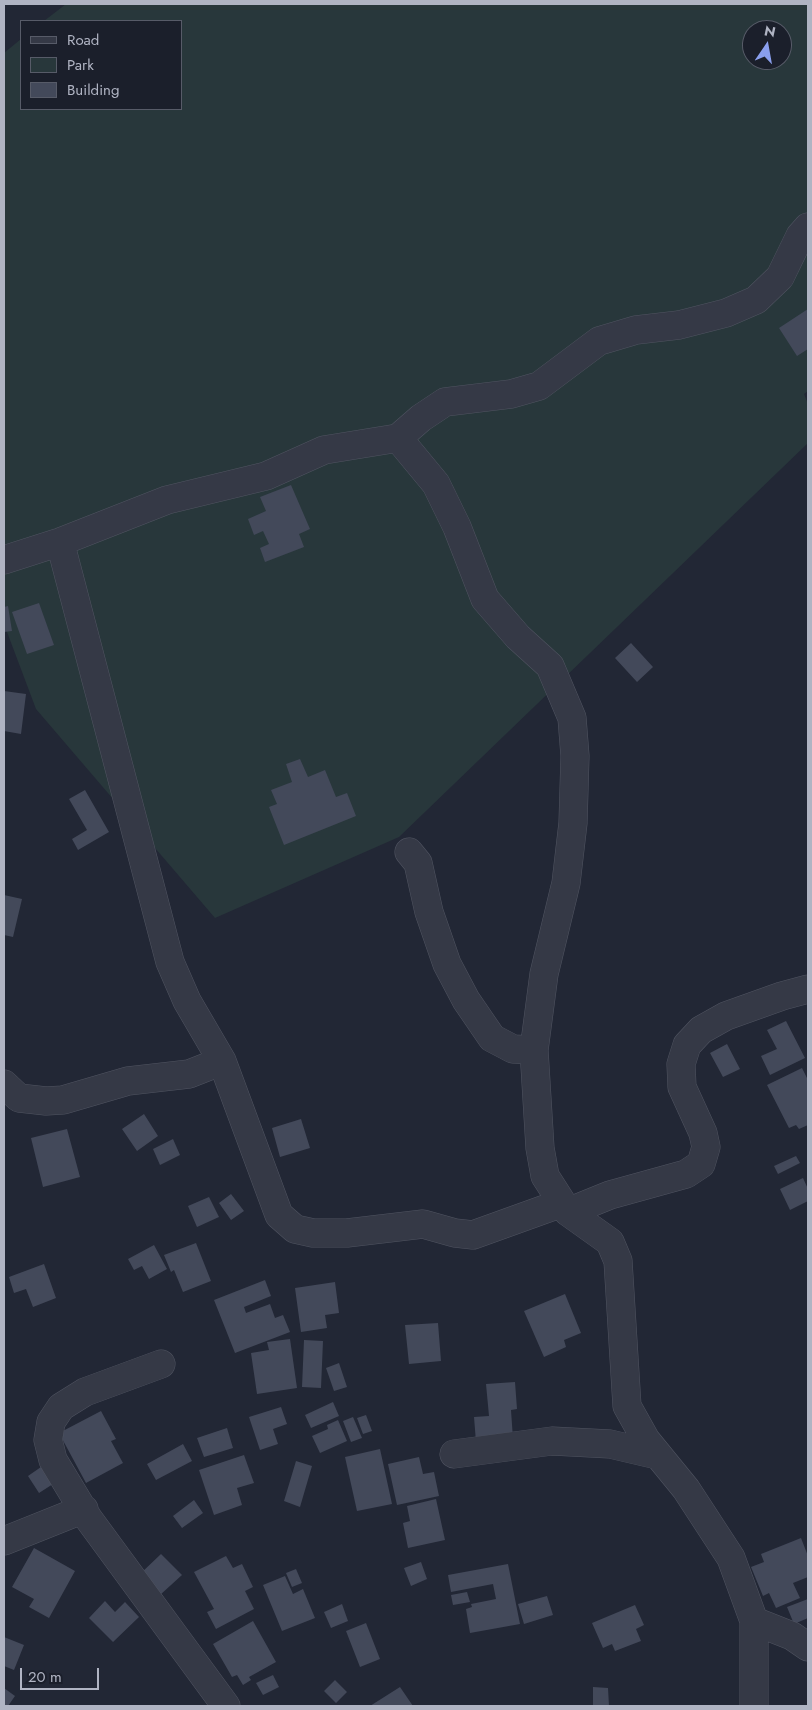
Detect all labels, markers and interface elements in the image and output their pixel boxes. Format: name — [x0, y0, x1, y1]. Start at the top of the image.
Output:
legend — [20, 20, 182, 110]
north arrow — [742, 20, 792, 70]
text: N — [762, 20, 777, 42]
text: Road — [67, 29, 99, 51]
text: Park — [67, 54, 94, 76]
text: Building — [67, 79, 119, 101]
scale bar — [22, 1658, 101, 1690]
text: 20 m — [28, 1666, 62, 1688]

